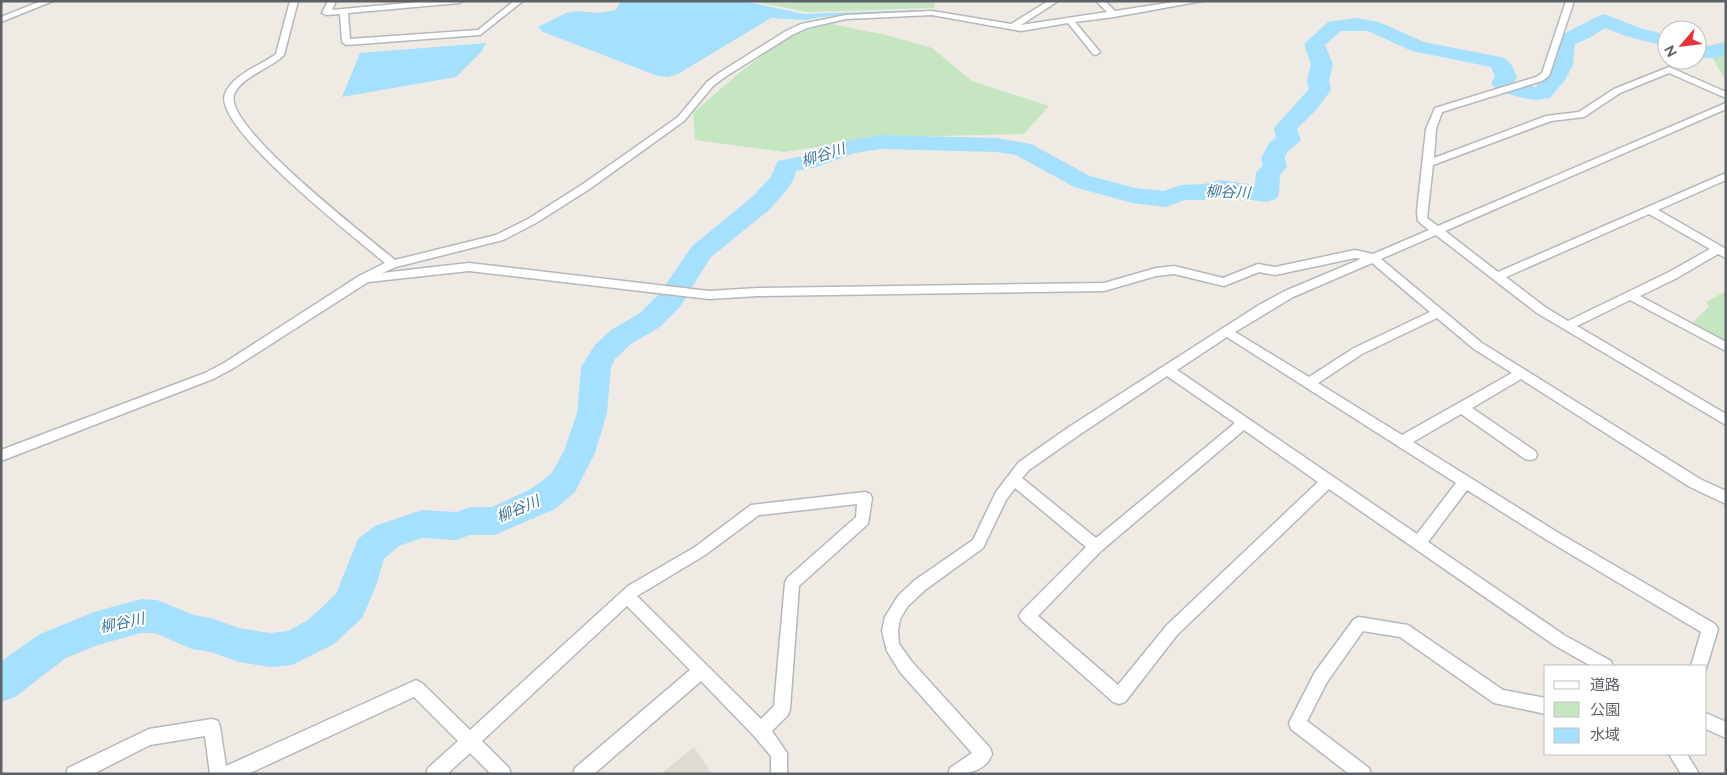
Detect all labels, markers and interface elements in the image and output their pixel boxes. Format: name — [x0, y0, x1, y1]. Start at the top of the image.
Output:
north arrow — [1657, 20, 1707, 70]
text: N — [1661, 43, 1680, 60]
water label: 柳谷川 — [799, 139, 849, 171]
water label: 柳谷川 — [1205, 182, 1253, 202]
water label: 柳谷川 — [494, 491, 544, 526]
water label: 柳谷川 — [98, 609, 148, 636]
legend — [1544, 665, 1707, 755]
text: 道路 — [1590, 676, 1620, 694]
text: 公園 — [1590, 701, 1620, 719]
text: 水域 — [1590, 726, 1620, 744]

